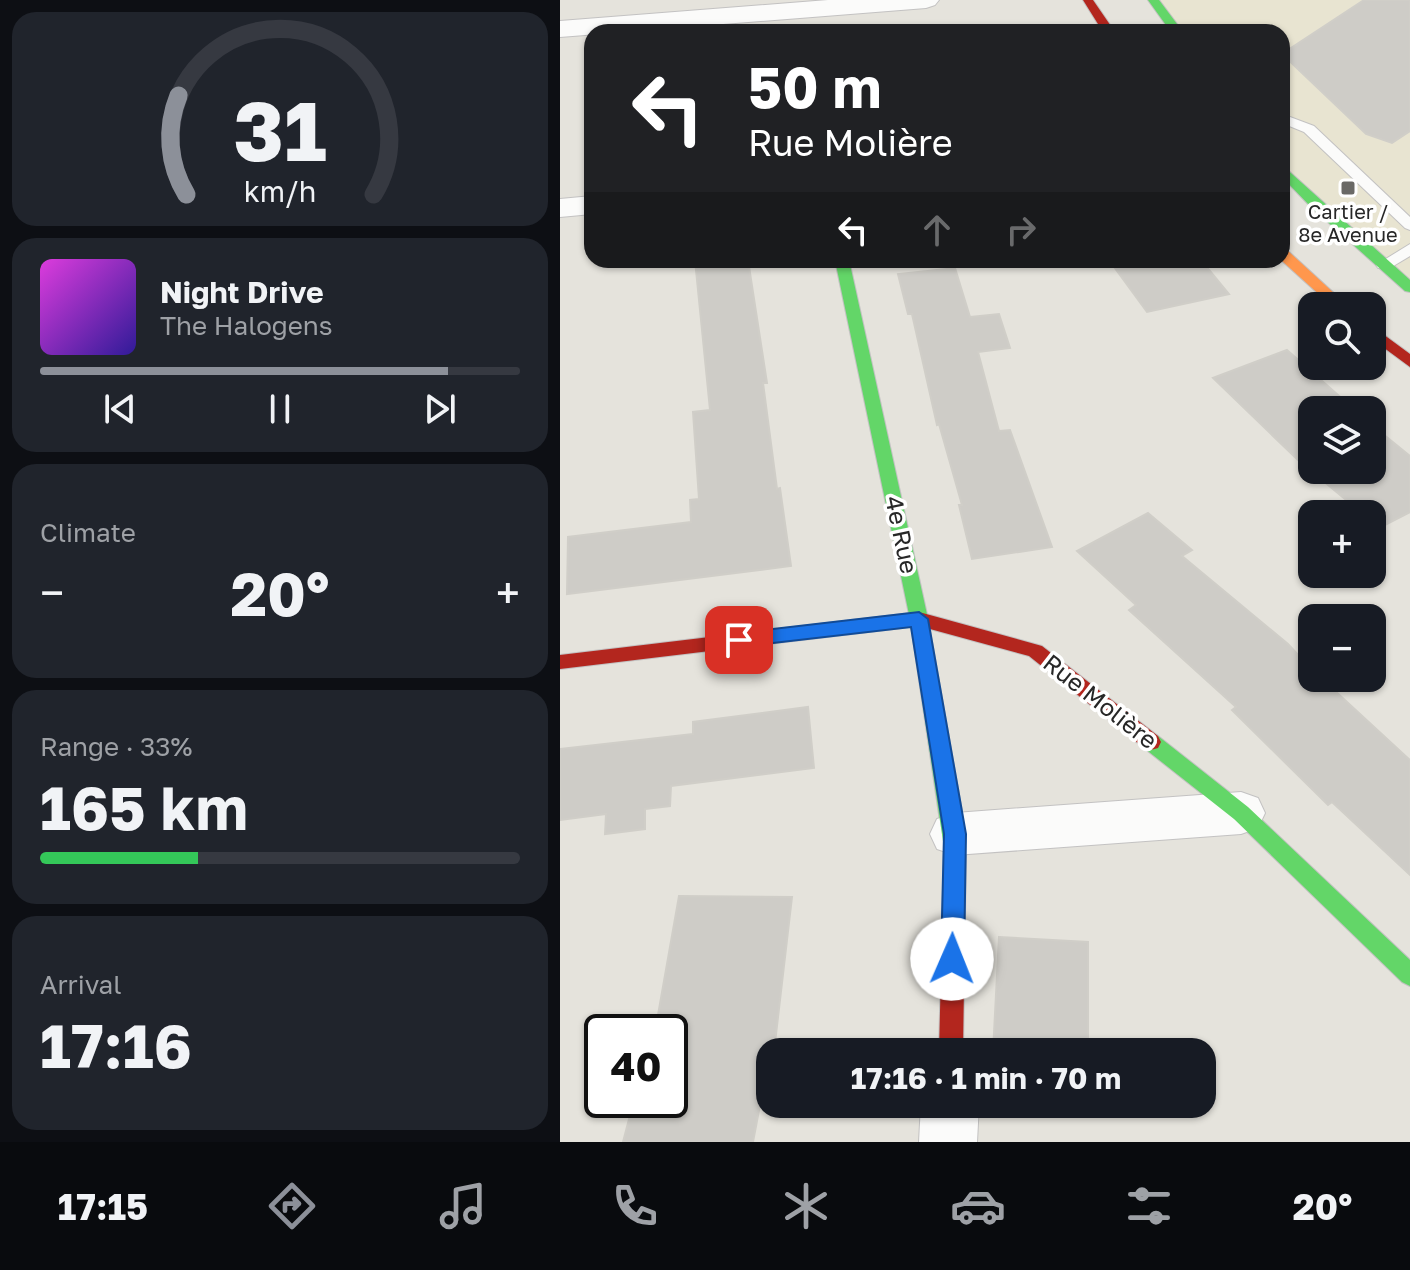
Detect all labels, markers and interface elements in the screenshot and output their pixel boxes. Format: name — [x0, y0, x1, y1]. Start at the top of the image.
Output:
text: 50 m — [748, 53, 882, 120]
icon: left — [616, 56, 720, 160]
text: 31 — [233, 79, 327, 179]
text: Rue Molière — [748, 121, 953, 164]
text: km/h — [244, 174, 316, 208]
marker: Cartier / 8e Avenue — [1339, 179, 1357, 197]
place label: Cartier / 8e Avenue — [1298, 199, 1398, 246]
icon: left — [831, 208, 875, 252]
icon: ahead — [915, 208, 959, 252]
icon: right — [999, 208, 1043, 252]
text: Night Drive — [160, 274, 324, 310]
map controls — [1298, 292, 1386, 692]
button: search — [1298, 292, 1386, 380]
text: The Halogens — [160, 310, 333, 341]
icon: previous — [98, 387, 142, 431]
icon: pause — [258, 387, 302, 431]
icon: next — [418, 387, 462, 431]
button: layers — [1298, 396, 1386, 484]
street label: 4e Rue — [880, 493, 925, 576]
button: + — [1298, 500, 1386, 588]
text: Climate — [40, 517, 136, 548]
text: 20° — [231, 557, 330, 629]
text: − — [40, 566, 64, 619]
text: + — [496, 566, 520, 619]
button: − — [1298, 604, 1386, 692]
pin — [705, 606, 773, 674]
icon: arrive — [717, 618, 761, 662]
street label: Rue Molière — [1038, 647, 1164, 754]
text: Range · 33% — [40, 731, 192, 762]
text: 165 km — [40, 771, 248, 843]
position arrow — [910, 917, 994, 1001]
text: Arrival — [40, 969, 121, 1000]
text: 17:16 — [40, 1009, 192, 1081]
speed limit sign: 40 — [584, 1014, 688, 1118]
text: 17:16 · 1 min · 70 m — [851, 1060, 1121, 1096]
icon: directions — [264, 1178, 320, 1234]
icon: music — [435, 1178, 491, 1234]
icon: phone — [607, 1178, 663, 1234]
icon: climate — [778, 1178, 834, 1234]
icon: car — [950, 1178, 1006, 1234]
icon: filters — [1121, 1178, 1177, 1234]
text: 17:15 — [58, 1185, 148, 1228]
text: 20° — [1293, 1185, 1352, 1228]

